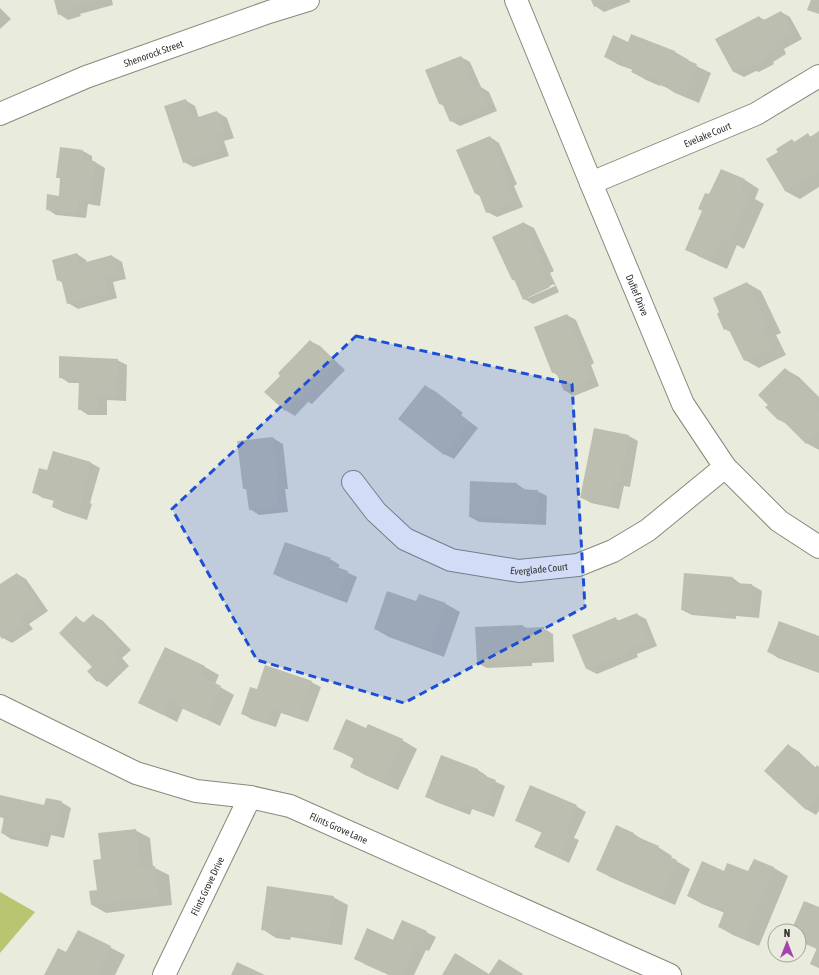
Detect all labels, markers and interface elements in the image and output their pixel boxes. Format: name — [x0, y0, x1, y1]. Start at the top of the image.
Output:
street label: Shenorock Street — [122, 37, 185, 69]
street label: Evelake Court — [682, 120, 733, 149]
street label: Dufief Drive — [624, 273, 651, 318]
street label: Everglade Court — [510, 561, 568, 577]
street label: Flints Grove Lane — [308, 810, 370, 846]
street label: Flints Grove Drive — [188, 854, 226, 917]
north arrow — [767, 923, 807, 963]
text: N — [784, 927, 790, 939]

